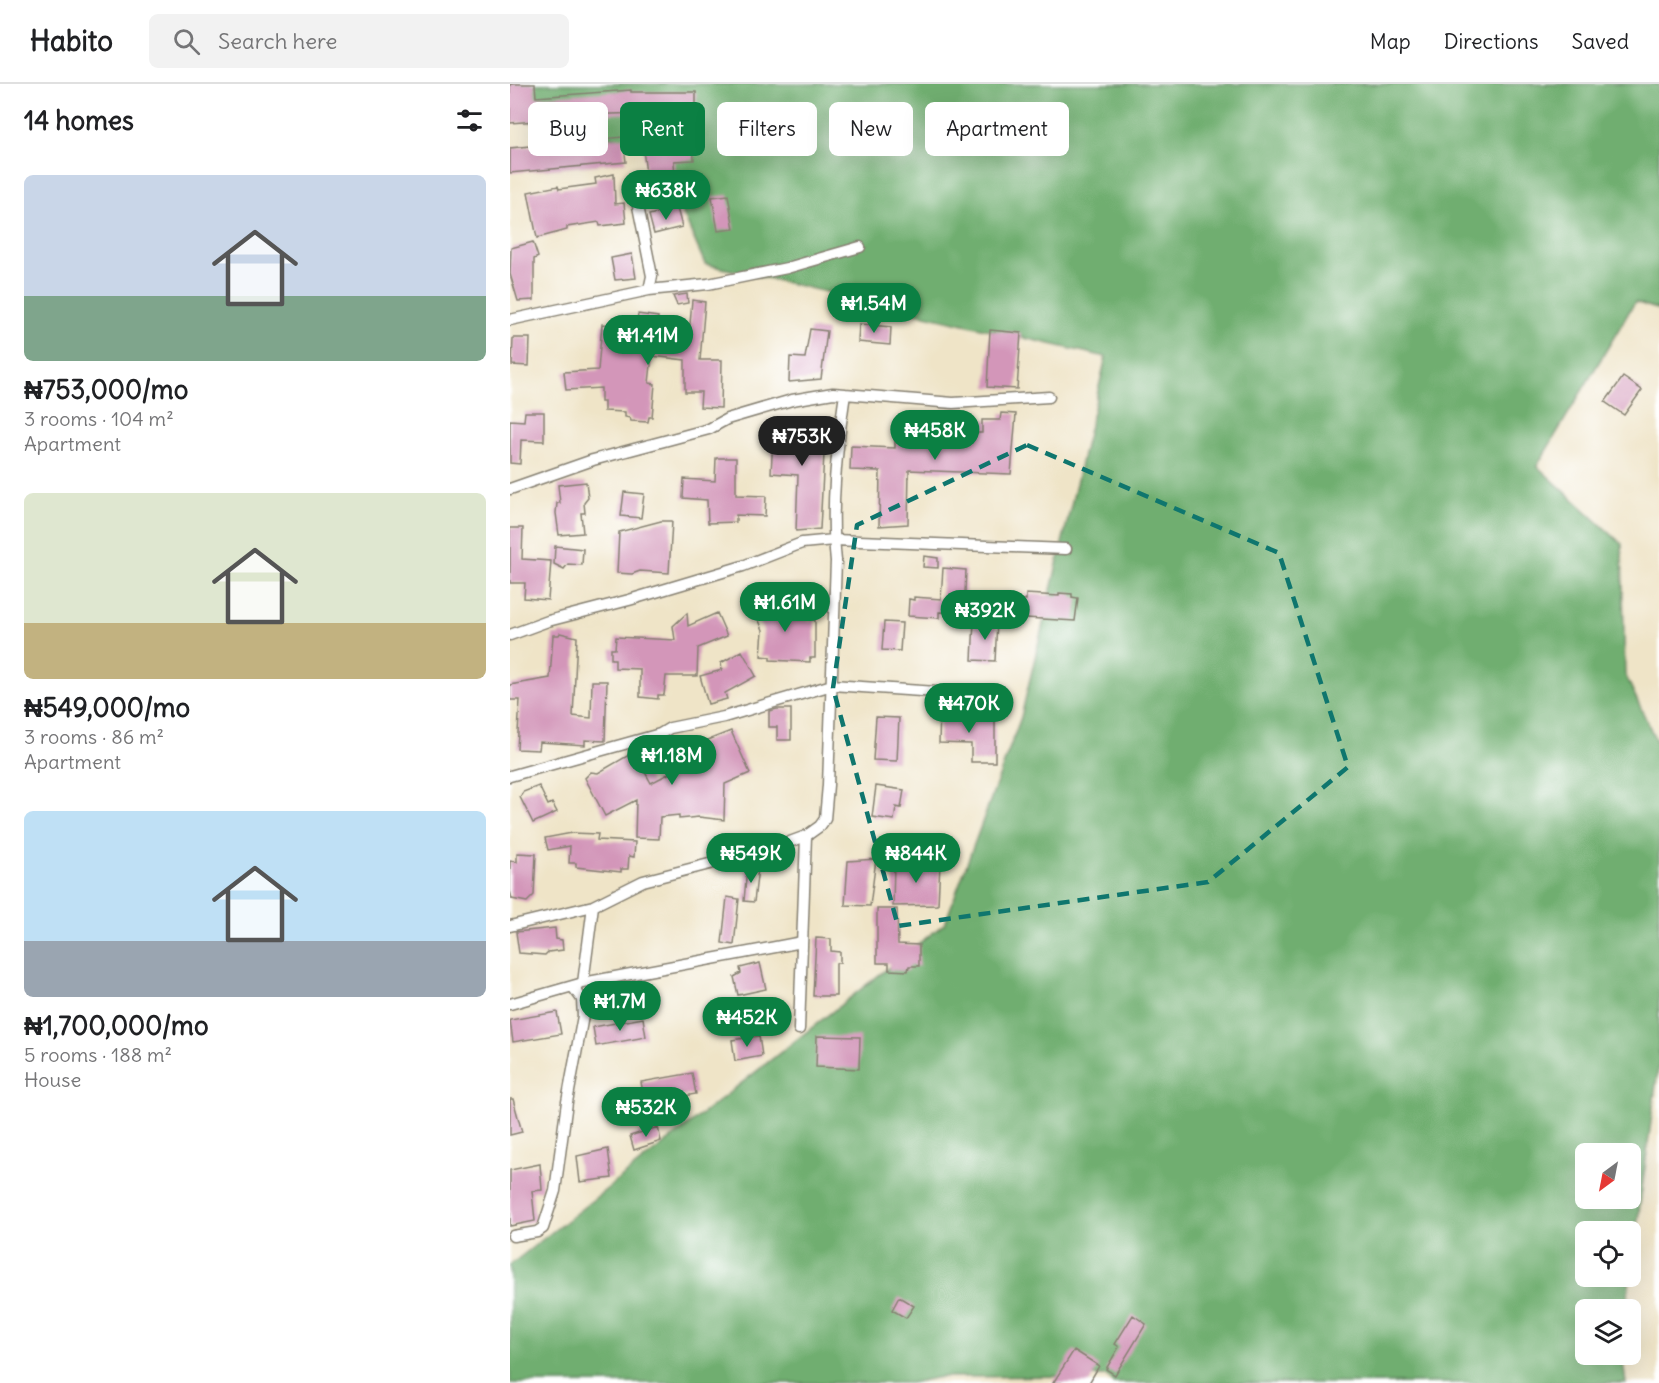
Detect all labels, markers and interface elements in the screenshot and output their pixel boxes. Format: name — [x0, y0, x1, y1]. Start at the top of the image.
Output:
search box — [149, 14, 569, 68]
text: Habito — [30, 23, 113, 59]
icon: search — [170, 25, 203, 58]
text: Search here — [218, 27, 337, 55]
text: Map — [1370, 28, 1411, 55]
text: Directions — [1444, 28, 1538, 55]
text: Saved — [1571, 28, 1629, 55]
chip: Buy — [528, 102, 608, 156]
chip: Rent — [620, 102, 705, 156]
chip: Filters — [717, 102, 817, 156]
chip: New — [829, 102, 913, 156]
chip: Apartment — [925, 102, 1069, 156]
text: 14 homes — [24, 104, 134, 137]
icon: filters — [453, 104, 486, 137]
pin: ₦638K — [624, 170, 708, 221]
text: ₦638K — [635, 177, 697, 202]
icon: home — [201, 214, 309, 322]
pin: ₦1.54M — [825, 283, 923, 334]
text: ₦1.54M — [841, 290, 907, 315]
pin: ₦1.41M — [599, 315, 697, 366]
text: ₦1.41M — [617, 322, 679, 347]
text: ₦753,000/mo — [24, 373, 188, 406]
text: 3 rooms · 104 m² — [24, 406, 174, 431]
pin: ₦458K — [893, 410, 977, 461]
pin: ₦753K — [760, 416, 844, 467]
text: ₦458K — [904, 417, 966, 442]
text: ₦753K — [772, 423, 832, 448]
text: Apartment — [24, 431, 121, 456]
icon: home — [201, 532, 309, 640]
pin: ₦1.61M — [736, 582, 834, 633]
text: ₦1.61M — [754, 589, 816, 614]
pin: ₦392K — [943, 590, 1027, 641]
text: ₦392K — [955, 597, 1015, 622]
pin: ₦470K — [927, 683, 1011, 734]
text: ₦470K — [938, 690, 1000, 715]
text: ₦549,000/mo — [24, 691, 190, 724]
text: 3 rooms · 86 m² — [24, 724, 164, 749]
pin: ₦1.18M — [623, 735, 721, 786]
text: ₦1.18M — [641, 742, 703, 767]
text: Apartment — [24, 749, 121, 774]
pin: ₦549K — [709, 833, 793, 884]
pin: ₦844K — [874, 833, 958, 884]
text: ₦549K — [720, 840, 782, 865]
text: ₦844K — [885, 840, 947, 865]
icon: home — [201, 850, 309, 958]
pin: ₦1.7M — [578, 981, 662, 1032]
text: ₦1.7M — [594, 988, 646, 1013]
pin: ₦452K — [705, 997, 789, 1048]
text: ₦452K — [717, 1004, 777, 1029]
text: ₦1,700,000/mo — [24, 1009, 209, 1042]
text: 5 rooms · 188 m² — [24, 1042, 172, 1067]
text: House — [24, 1067, 81, 1092]
pin: ₦532K — [604, 1087, 688, 1138]
text: ₦532K — [616, 1094, 676, 1119]
north arrow — [1575, 1143, 1641, 1209]
map controls — [1575, 1143, 1641, 1365]
button: locate — [1575, 1221, 1641, 1287]
button: layers — [1575, 1299, 1641, 1365]

